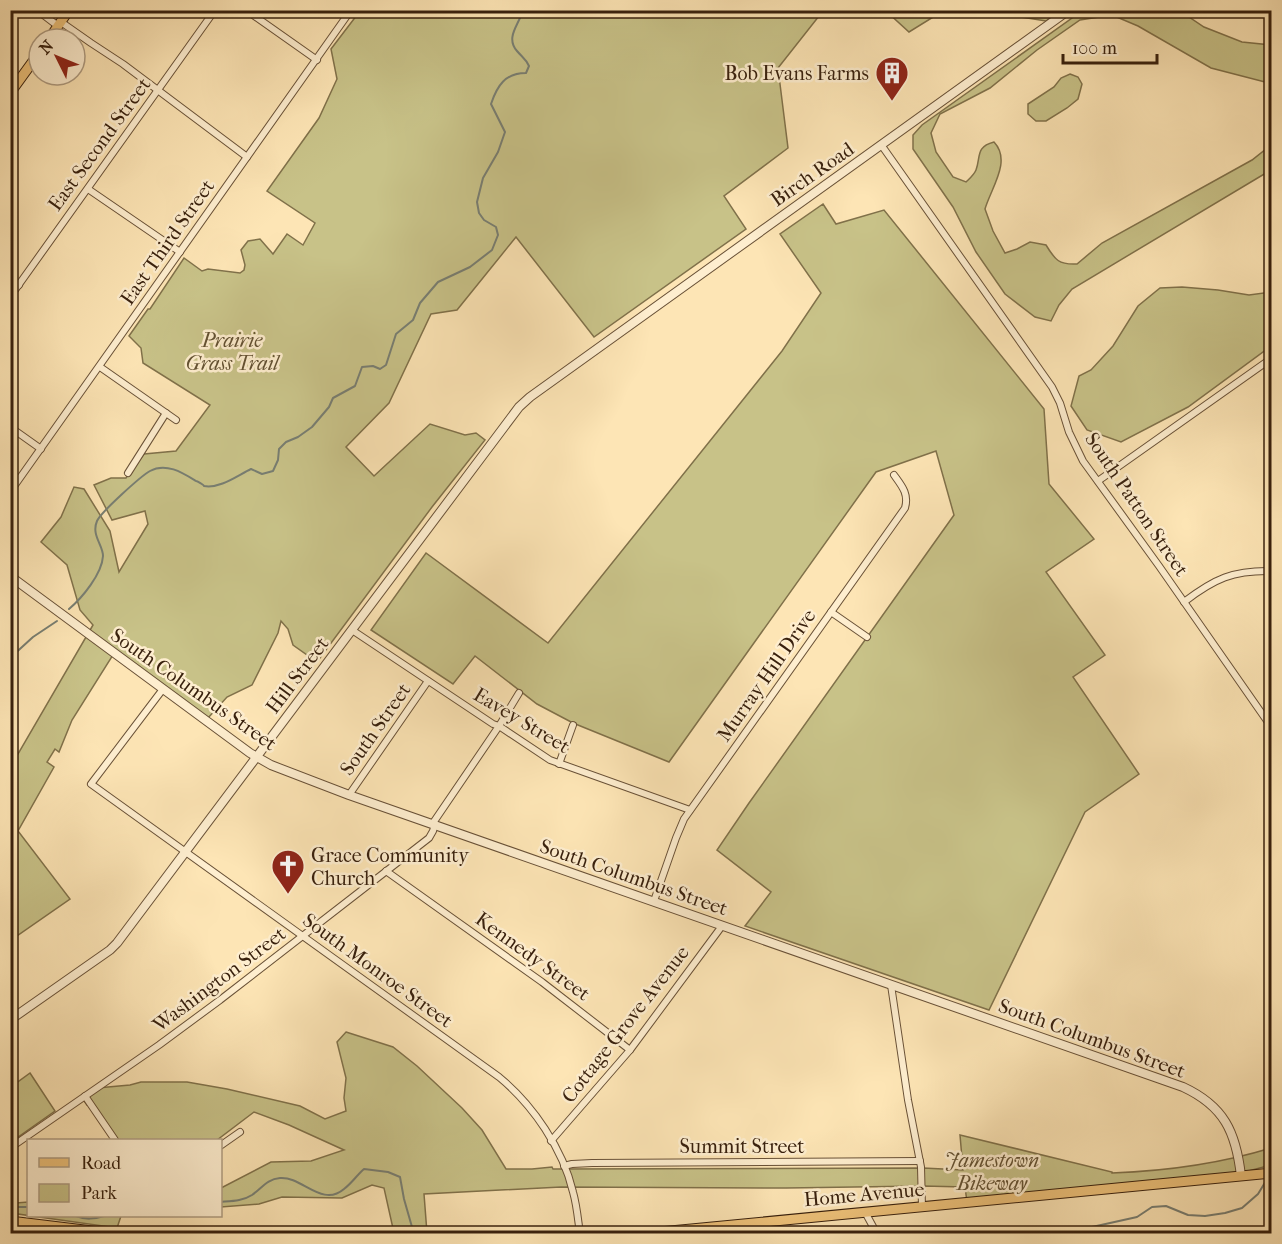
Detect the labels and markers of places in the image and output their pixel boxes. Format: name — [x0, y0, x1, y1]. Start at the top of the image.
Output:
building icon: Bob Evans Farms — [874, 55, 910, 102]
place label: Bob Evans Farms — [725, 62, 869, 85]
place label: Grace Community Church — [311, 844, 470, 890]
church icon: Grace Community Church — [270, 848, 306, 895]

